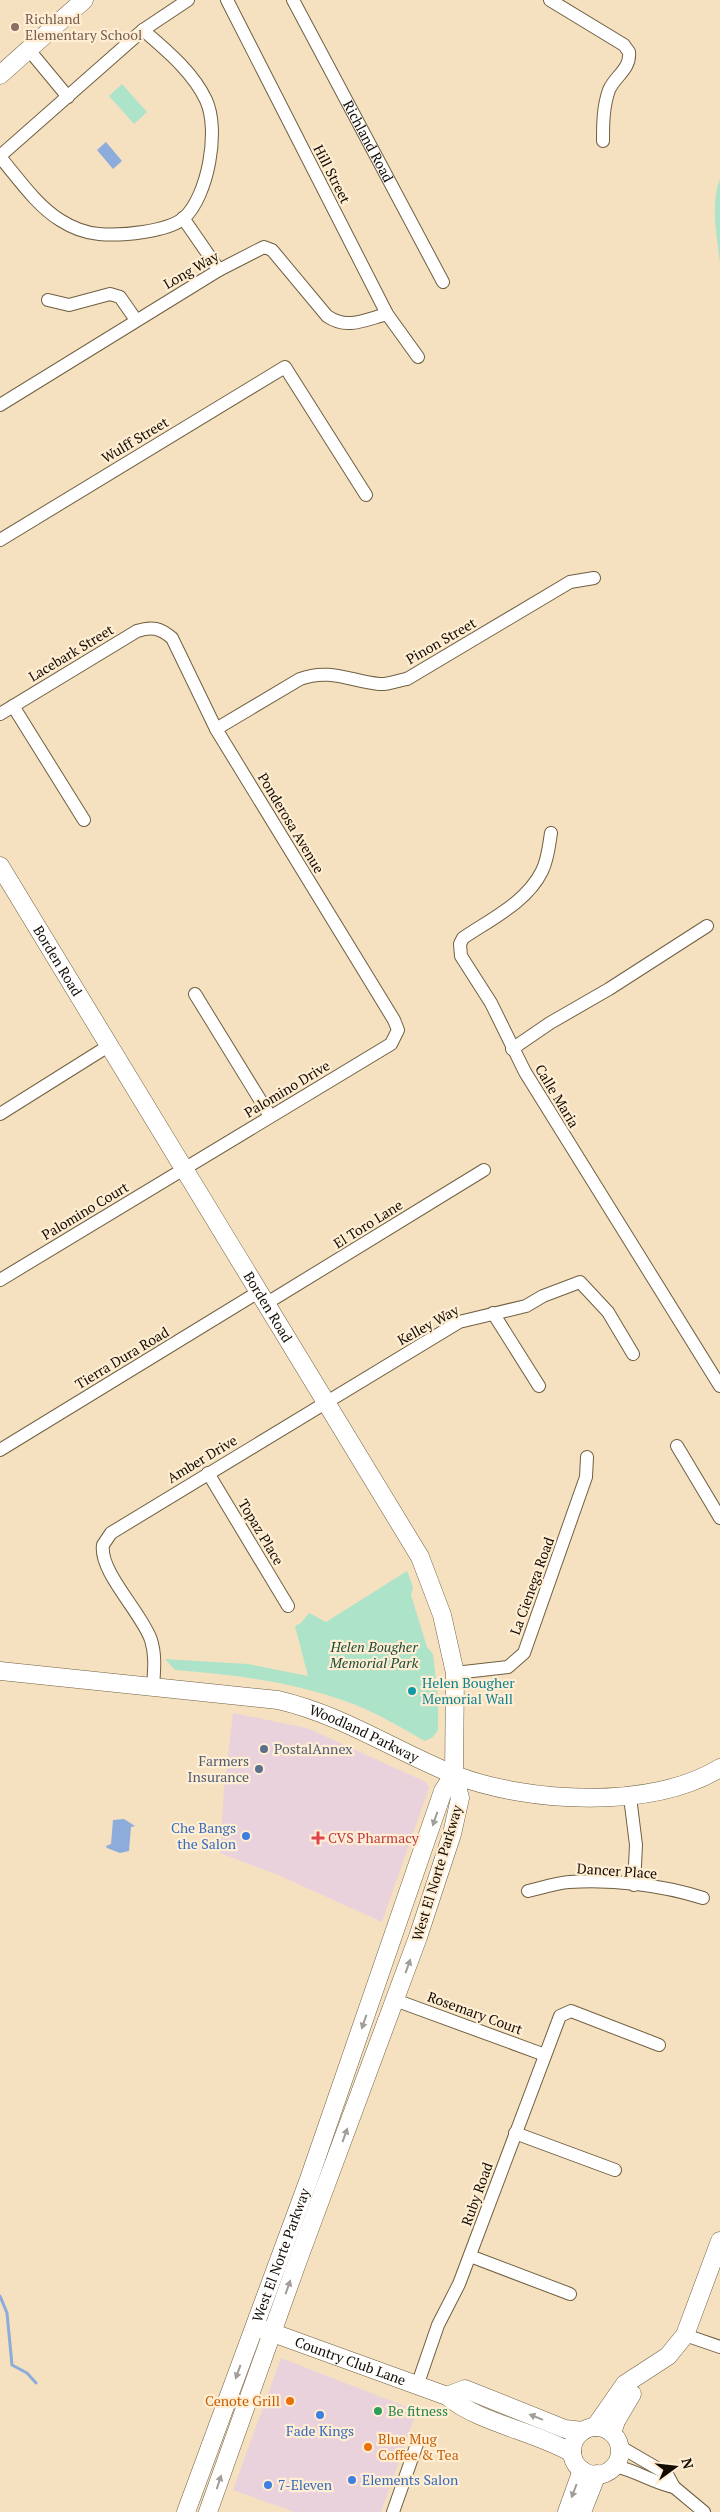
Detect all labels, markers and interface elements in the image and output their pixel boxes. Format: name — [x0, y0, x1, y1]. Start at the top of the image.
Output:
place label: Richland Elementary School — [25, 9, 142, 44]
marker: Richland Elementary School — [9, 21, 21, 33]
street label: Richland Road — [339, 97, 398, 185]
street label: Hill Street — [310, 141, 356, 207]
street label: Long Way — [160, 246, 223, 293]
street label: Wulff Street — [98, 412, 172, 467]
street label: Pinon Street — [402, 613, 480, 668]
street label: Lacebark Street — [25, 619, 118, 685]
street label: Ponderosa Avenue — [254, 769, 329, 877]
street label: Borden Road — [29, 922, 87, 1000]
street label: Palomino Drive — [240, 1056, 333, 1122]
street label: Calle Maria — [531, 1060, 584, 1131]
street label: Palomino Court — [38, 1177, 132, 1244]
street label: El Toro Lane — [330, 1195, 406, 1252]
street label: Borden Road — [240, 1268, 297, 1346]
street label: Kelley Way — [394, 1299, 463, 1349]
street label: Tierra Dura Road — [71, 1322, 172, 1393]
street label: Amber Drive — [163, 1430, 240, 1487]
street label: Topaz Place — [234, 1495, 289, 1568]
street label: La Cienega Road — [505, 1534, 558, 1637]
park label: Helen Bougher Memorial Park — [329, 1637, 418, 1672]
place label: Helen Bougher Memorial Wall — [422, 1673, 515, 1708]
marker: Helen Bougher Memorial Wall — [406, 1685, 418, 1697]
street label: Woodland Parkway — [307, 1700, 423, 1767]
place label: PostalAnnex — [274, 1739, 353, 1758]
marker: PostalAnnex — [258, 1743, 270, 1755]
place label: Farmers Insurance — [188, 1751, 249, 1786]
marker: Farmers Insurance — [253, 1763, 265, 1775]
street label: West El Norte Parkway — [407, 1802, 466, 1943]
one-way arrow — [431, 1811, 438, 1826]
place label: Che Bangs the Salon — [171, 1818, 237, 1853]
place label: CVS Pharmacy — [328, 1828, 420, 1847]
marker: Che Bangs the Salon — [240, 1830, 252, 1842]
marker: CVS Pharmacy — [312, 1832, 324, 1844]
street label: Dancer Place — [576, 1858, 658, 1883]
one-way arrow — [404, 1958, 412, 1973]
street label: Rosemary Court — [425, 1987, 526, 2039]
one-way arrow — [360, 2014, 367, 2029]
one-way arrow — [342, 2127, 349, 2142]
street label: Ruby Road — [456, 2159, 497, 2228]
street label: West El Norte Parkway — [247, 2184, 314, 2324]
one-way arrow — [284, 2279, 292, 2294]
street label: Country Club Lane — [292, 2332, 409, 2389]
one-way arrow — [234, 2365, 241, 2380]
place label: Cenote Grill — [205, 2391, 280, 2410]
marker: Cenote Grill — [284, 2395, 296, 2407]
place label: Be fitness — [388, 2401, 448, 2420]
marker: Be fitness — [372, 2405, 384, 2417]
marker: Fade Kings — [314, 2409, 326, 2421]
one-way arrow — [529, 2413, 543, 2421]
place label: Fade Kings — [286, 2421, 354, 2440]
place label: Blue Mug Coffee & Tea — [378, 2429, 459, 2464]
marker: Blue Mug Coffee & Tea — [362, 2441, 374, 2453]
north arrow — [650, 2442, 700, 2492]
text: N — [677, 2456, 699, 2471]
place label: Elements Salon — [362, 2470, 459, 2489]
one-way arrow — [216, 2474, 223, 2489]
marker: Elements Salon — [346, 2474, 358, 2486]
place label: 7-Eleven — [278, 2475, 333, 2494]
marker: 7-Eleven — [262, 2479, 274, 2491]
one-way arrow — [570, 2484, 578, 2498]

